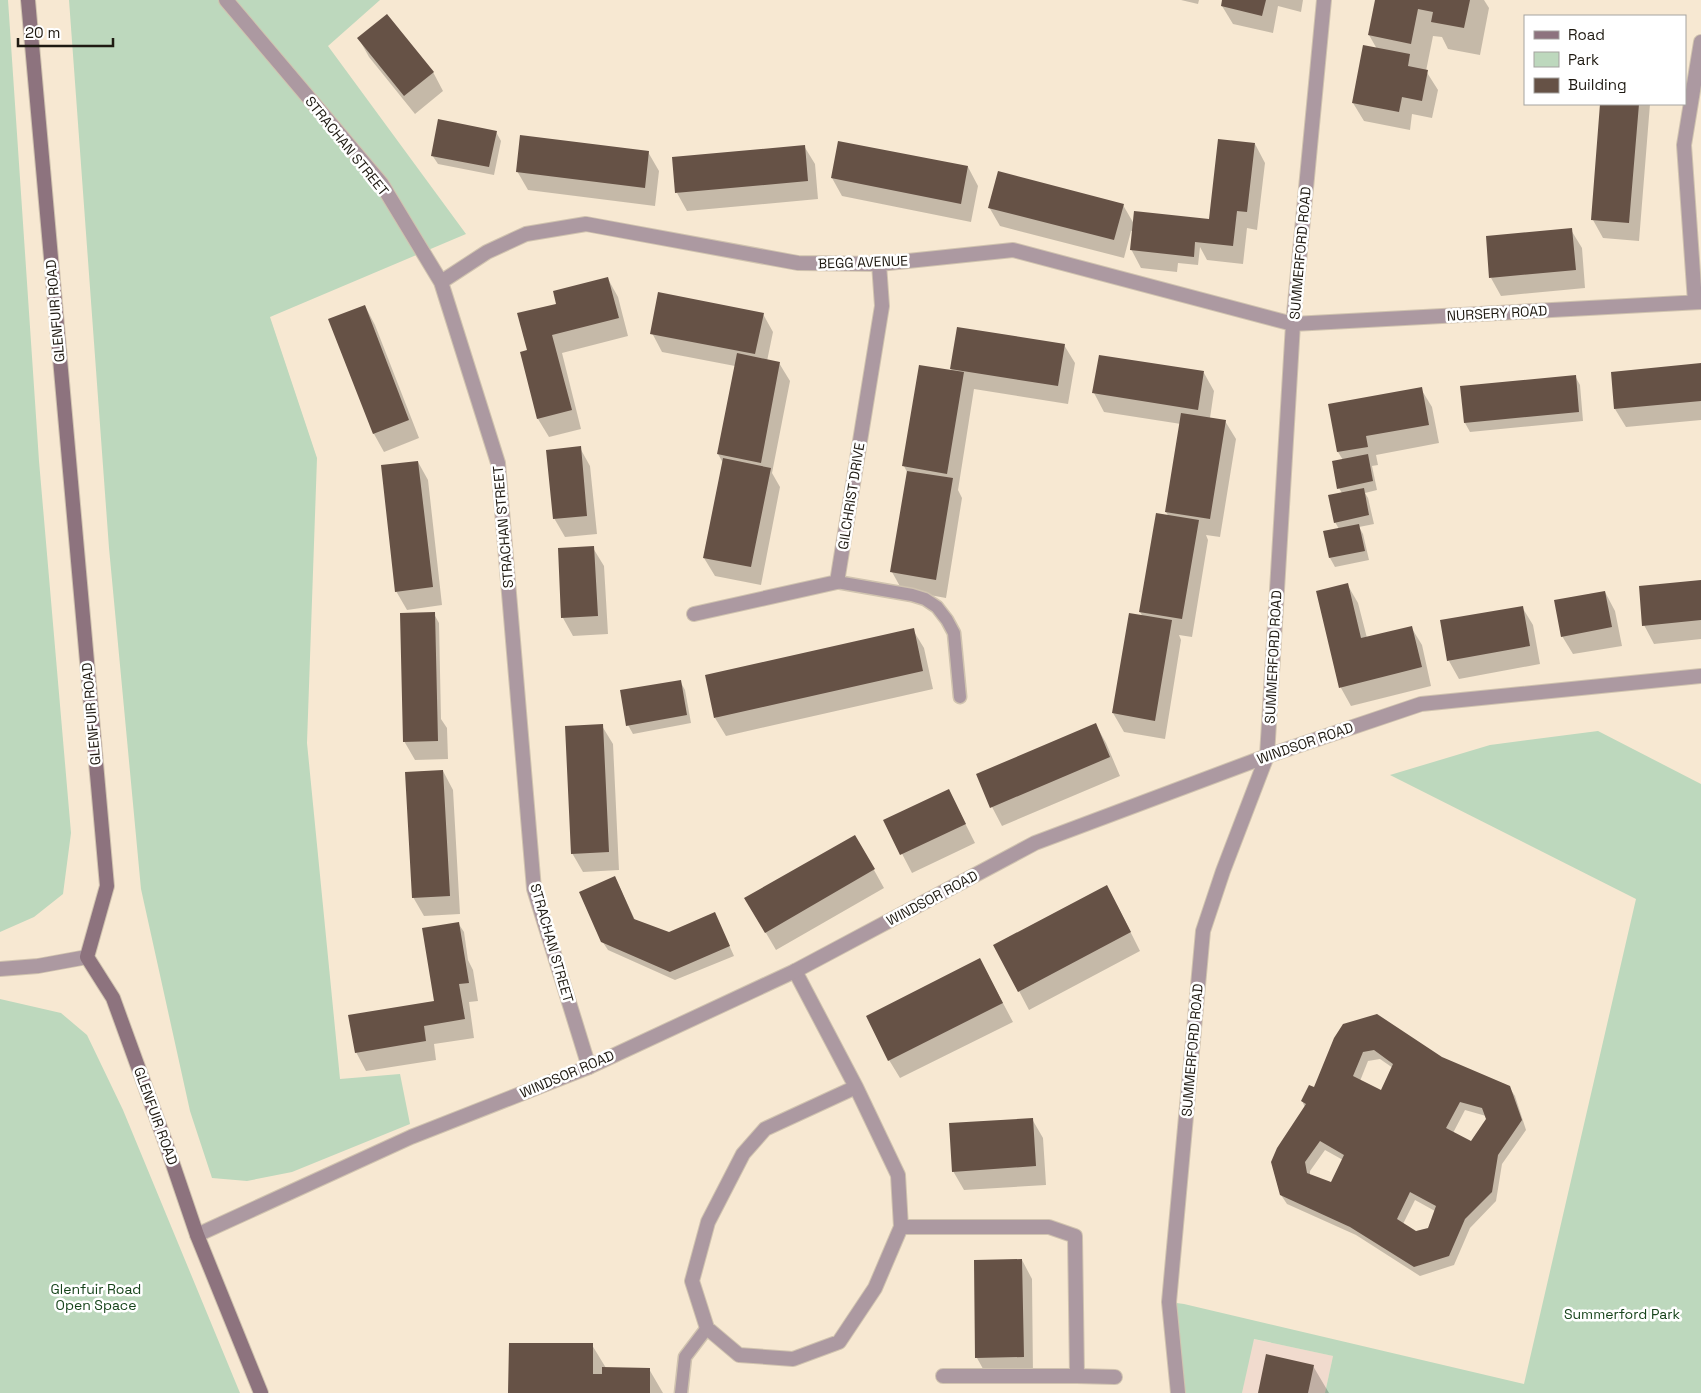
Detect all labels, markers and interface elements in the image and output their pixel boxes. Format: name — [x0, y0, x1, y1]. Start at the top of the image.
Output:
scale bar — [18, 15, 112, 47]
legend — [1524, 15, 1686, 105]
text: 20 m — [25, 23, 60, 42]
text: Road — [1568, 25, 1605, 44]
text: Park — [1568, 50, 1599, 69]
text: Building — [1568, 75, 1627, 94]
street label: STRACHAN STREET — [301, 93, 393, 199]
street label: SUMMERFORD ROAD — [1285, 186, 1315, 320]
street label: BEGG AVENUE — [818, 251, 908, 273]
street label: GLENFUIR ROAD — [42, 259, 68, 363]
street label: NURSERY ROAD — [1446, 301, 1548, 325]
street label: GILCHRIST DRIVE — [834, 441, 868, 551]
street label: STRACHAN STREET — [489, 465, 517, 589]
street label: SUMMERFORD ROAD — [1261, 590, 1285, 724]
street label: GLENFUIR ROAD — [78, 662, 104, 766]
street label: WINDSOR ROAD — [1254, 718, 1356, 768]
street label: WINDSOR ROAD — [883, 866, 981, 930]
street label: STRACHAN STREET — [526, 881, 578, 1005]
street label: SUMMERFORD ROAD — [1177, 983, 1207, 1117]
street label: WINDSOR ROAD — [517, 1046, 617, 1102]
street label: GLENFUIR ROAD — [130, 1065, 182, 1167]
park label: Glenfuir Road Open Space — [51, 1280, 141, 1314]
park label: Summerford Park — [1564, 1305, 1680, 1323]

